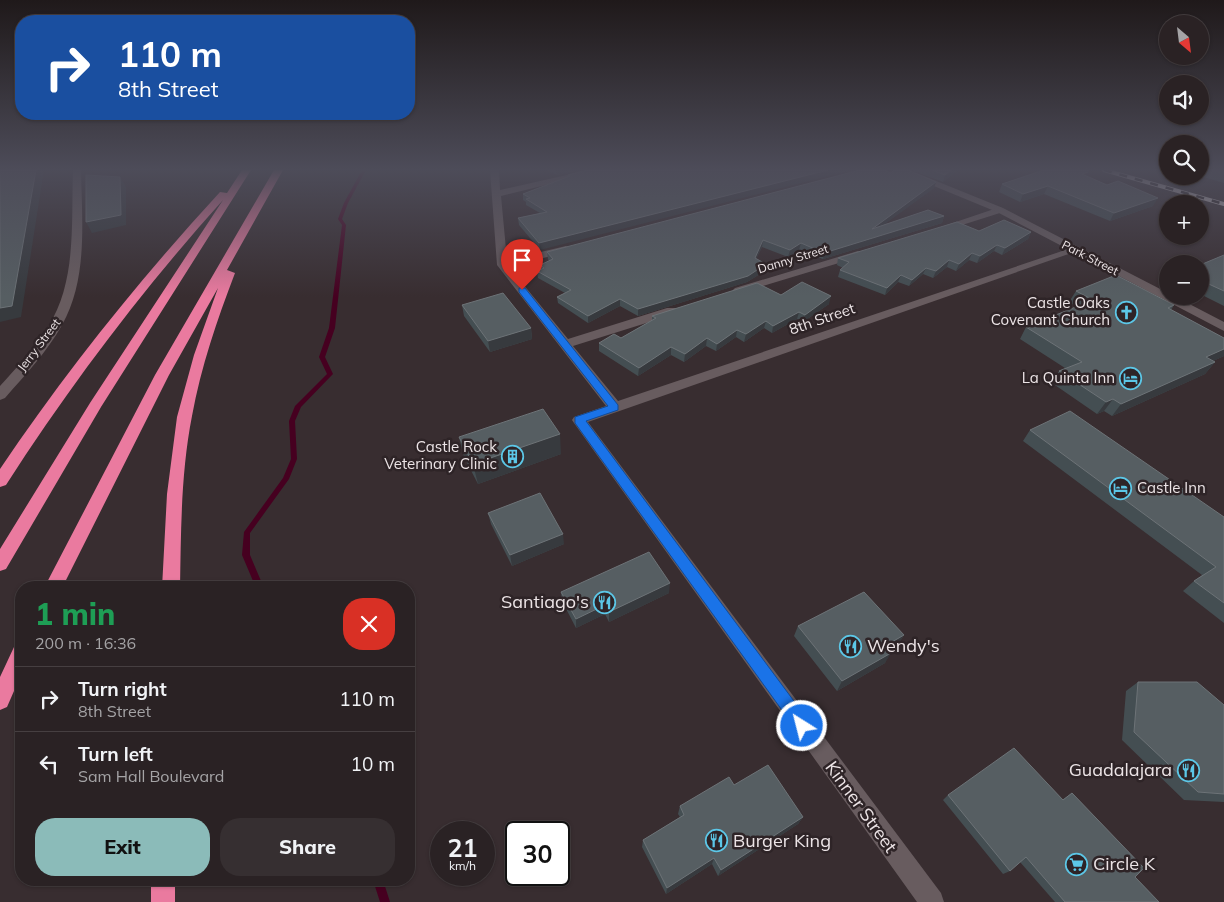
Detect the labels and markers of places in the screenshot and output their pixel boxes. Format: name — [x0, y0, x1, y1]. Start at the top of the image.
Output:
pin — [501, 239, 543, 290]
place label: Castle Oaks Covenant Church — [991, 293, 1110, 329]
church icon: Castle Oaks Covenant Church — [1114, 300, 1138, 324]
hotel icon: La Quinta Inn — [1119, 366, 1143, 390]
place label: La Quinta Inn — [1022, 368, 1115, 387]
place label: Castle Rock Veterinary Clinic — [384, 437, 497, 473]
building icon: Castle Rock Veterinary Clinic — [501, 444, 525, 468]
hotel icon: Castle Inn — [1109, 476, 1133, 500]
place label: Castle Inn — [1137, 478, 1206, 497]
place label: Santiago's — [501, 590, 589, 613]
restaurant icon: Santiago's — [593, 590, 617, 614]
restaurant icon: Wendy's — [839, 634, 863, 658]
place label: Wendy's — [867, 634, 940, 657]
place label: Guadalajara — [1069, 758, 1172, 781]
restaurant icon: Guadalajara — [1176, 758, 1200, 782]
restaurant icon: Burger King — [705, 829, 729, 853]
place label: Burger King — [733, 829, 831, 852]
supermarket icon: Circle K — [1065, 852, 1089, 876]
place label: Circle K — [1093, 852, 1156, 875]

